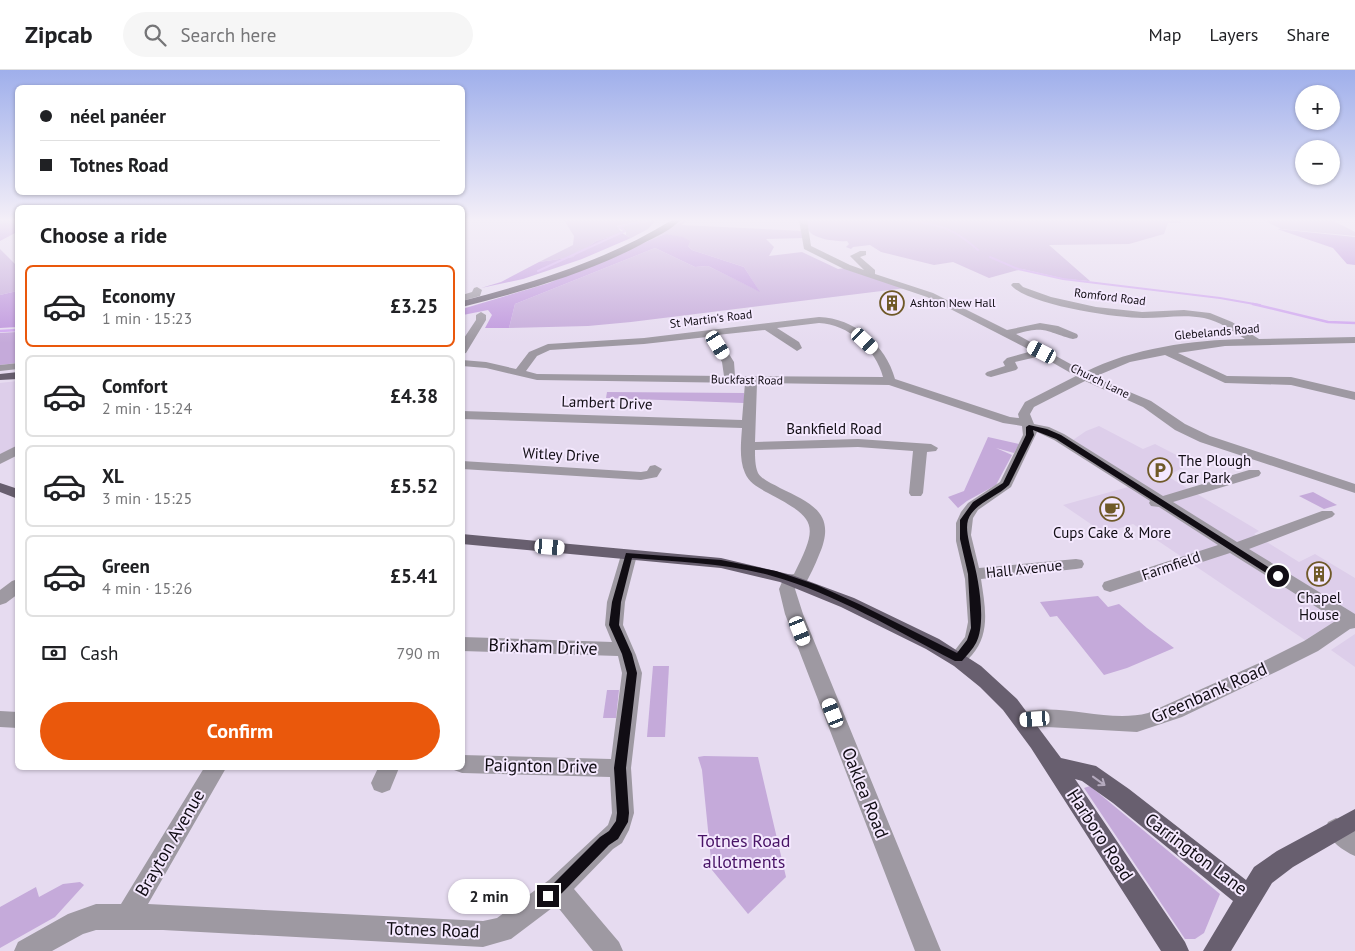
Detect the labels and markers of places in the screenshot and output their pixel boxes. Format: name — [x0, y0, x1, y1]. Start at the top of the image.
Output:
building icon: Ashton New Hall — [879, 290, 905, 316]
place label: Ashton New Hall — [910, 295, 996, 310]
place label: The Plough Car Park — [1178, 451, 1251, 487]
parking icon: The Plough Car Park — [1147, 457, 1173, 483]
cafe icon: Cups Cake & More — [1099, 496, 1125, 522]
place label: Cups Cake & More — [1053, 523, 1171, 542]
building icon: Chapel House — [1306, 561, 1332, 587]
place label: Chapel House — [1297, 588, 1342, 624]

